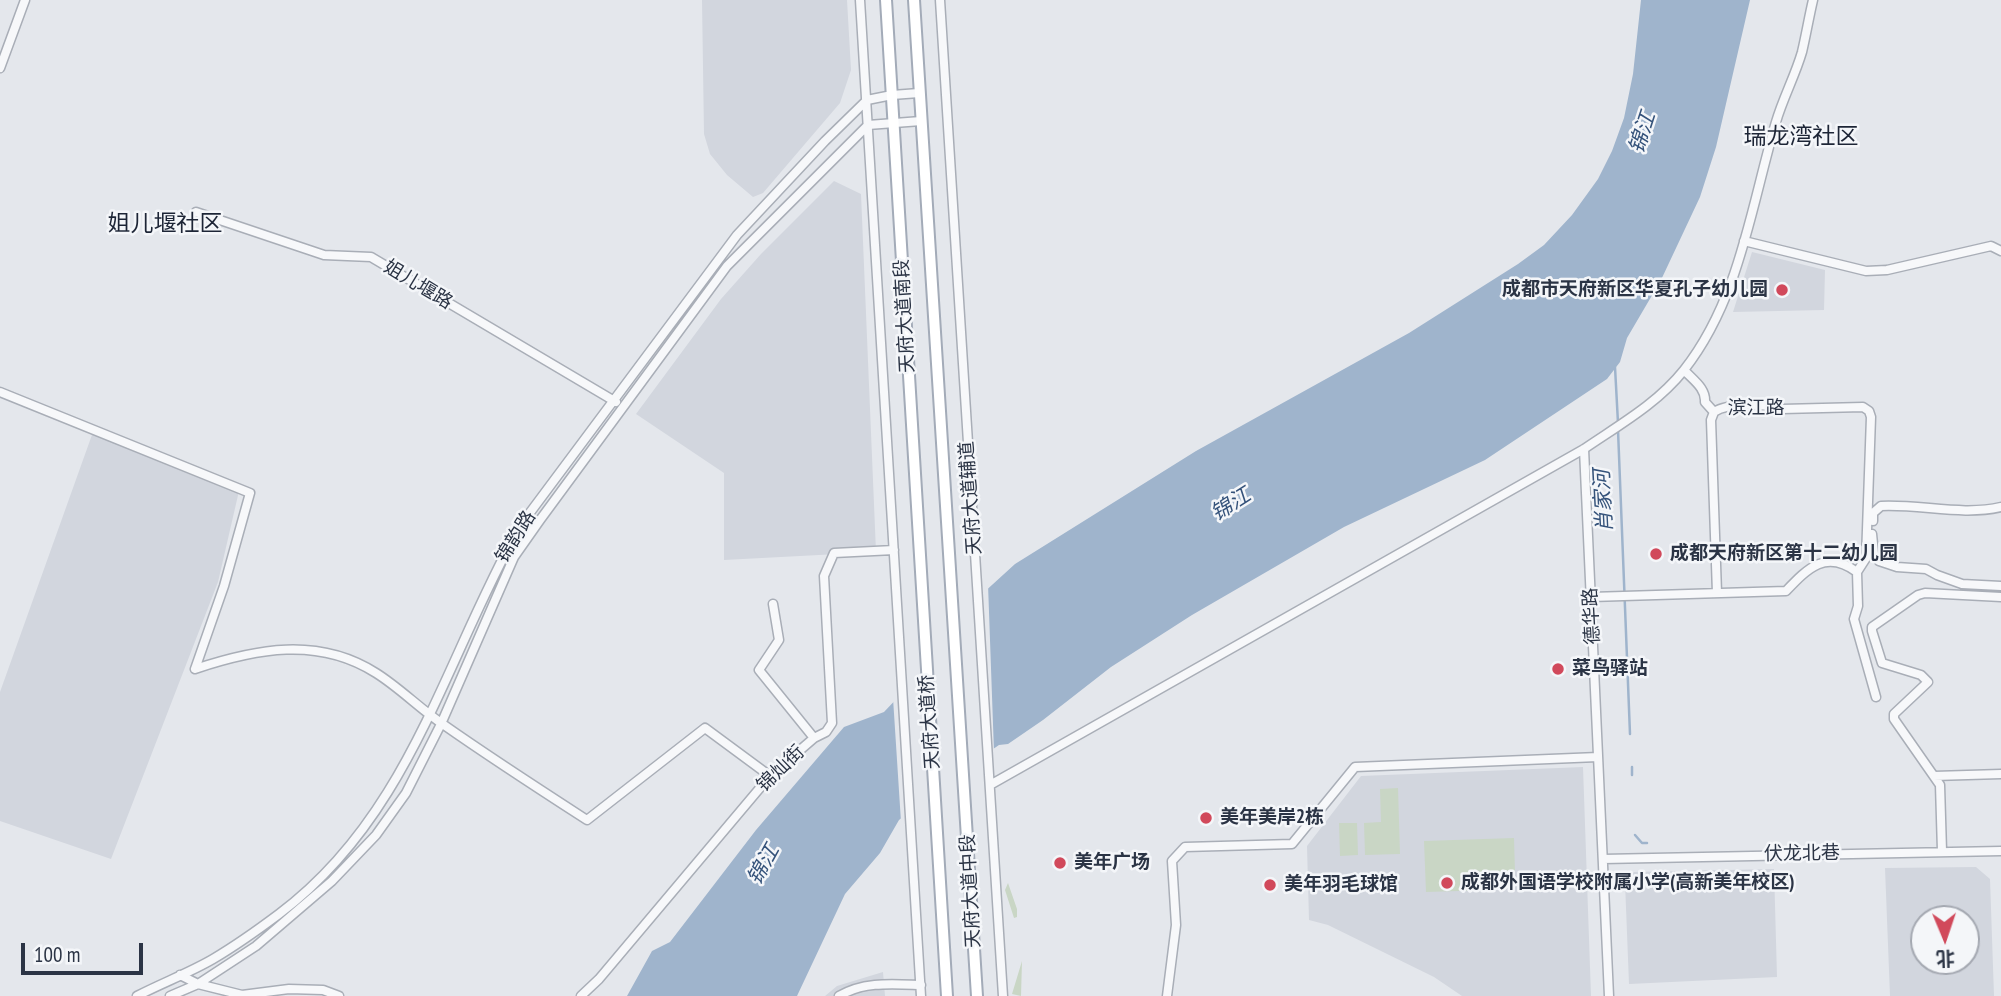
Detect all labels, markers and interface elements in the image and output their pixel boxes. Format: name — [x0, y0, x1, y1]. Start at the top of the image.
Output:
water label: 锦江 — [1625, 109, 1661, 157]
district label: 瑞龙湾社区 — [1744, 123, 1858, 151]
district label: 姐儿堰社区 — [108, 210, 222, 238]
street label: 姐儿堰路 — [380, 256, 456, 314]
street label: 天府大道南段 — [891, 258, 919, 374]
place label: 成都市天府新区华夏孔子幼儿园 — [1502, 279, 1768, 301]
marker: 成都市天府新区华夏孔子幼儿园 — [1774, 282, 1790, 298]
street label: 滨江路 — [1728, 398, 1784, 420]
street label: 天府大道辅道 — [956, 440, 986, 556]
water label: 肖家河 — [1590, 469, 1618, 533]
water label: 锦江 — [1207, 483, 1255, 527]
street label: 锦韵路 — [491, 507, 541, 567]
place label: 成都天府新区第十二幼儿园 — [1670, 543, 1898, 565]
marker: 成都天府新区第十二幼儿园 — [1648, 546, 1664, 562]
street label: 德华路 — [1579, 587, 1605, 645]
place label: 菜鸟驿站 — [1572, 658, 1648, 680]
marker: 菜鸟驿站 — [1550, 661, 1566, 677]
street label: 天府大道桥 — [915, 674, 945, 770]
street label: 锦灿街 — [753, 741, 809, 797]
place label: 美年美岸2栋 — [1220, 807, 1324, 829]
marker: 美年美岸2栋 — [1198, 810, 1214, 826]
street label: 天府大道中段 — [957, 833, 985, 949]
water label: 锦江 — [743, 841, 785, 889]
street label: 伏龙北巷 — [1764, 842, 1840, 866]
place label: 美年广场 — [1074, 852, 1150, 874]
marker: 美年广场 — [1052, 855, 1068, 871]
place label: 成都外国语学校附属小学(高新美年校区) — [1461, 872, 1795, 894]
place label: 美年羽毛球馆 — [1284, 874, 1398, 896]
marker: 成都外国语学校附属小学(高新美年校区) — [1439, 875, 1455, 891]
marker: 美年羽毛球馆 — [1262, 877, 1278, 893]
north arrow — [1910, 905, 1980, 975]
scale bar — [24, 930, 147, 974]
text: 100 m — [34, 941, 80, 968]
text: 北 — [1936, 947, 1956, 971]

